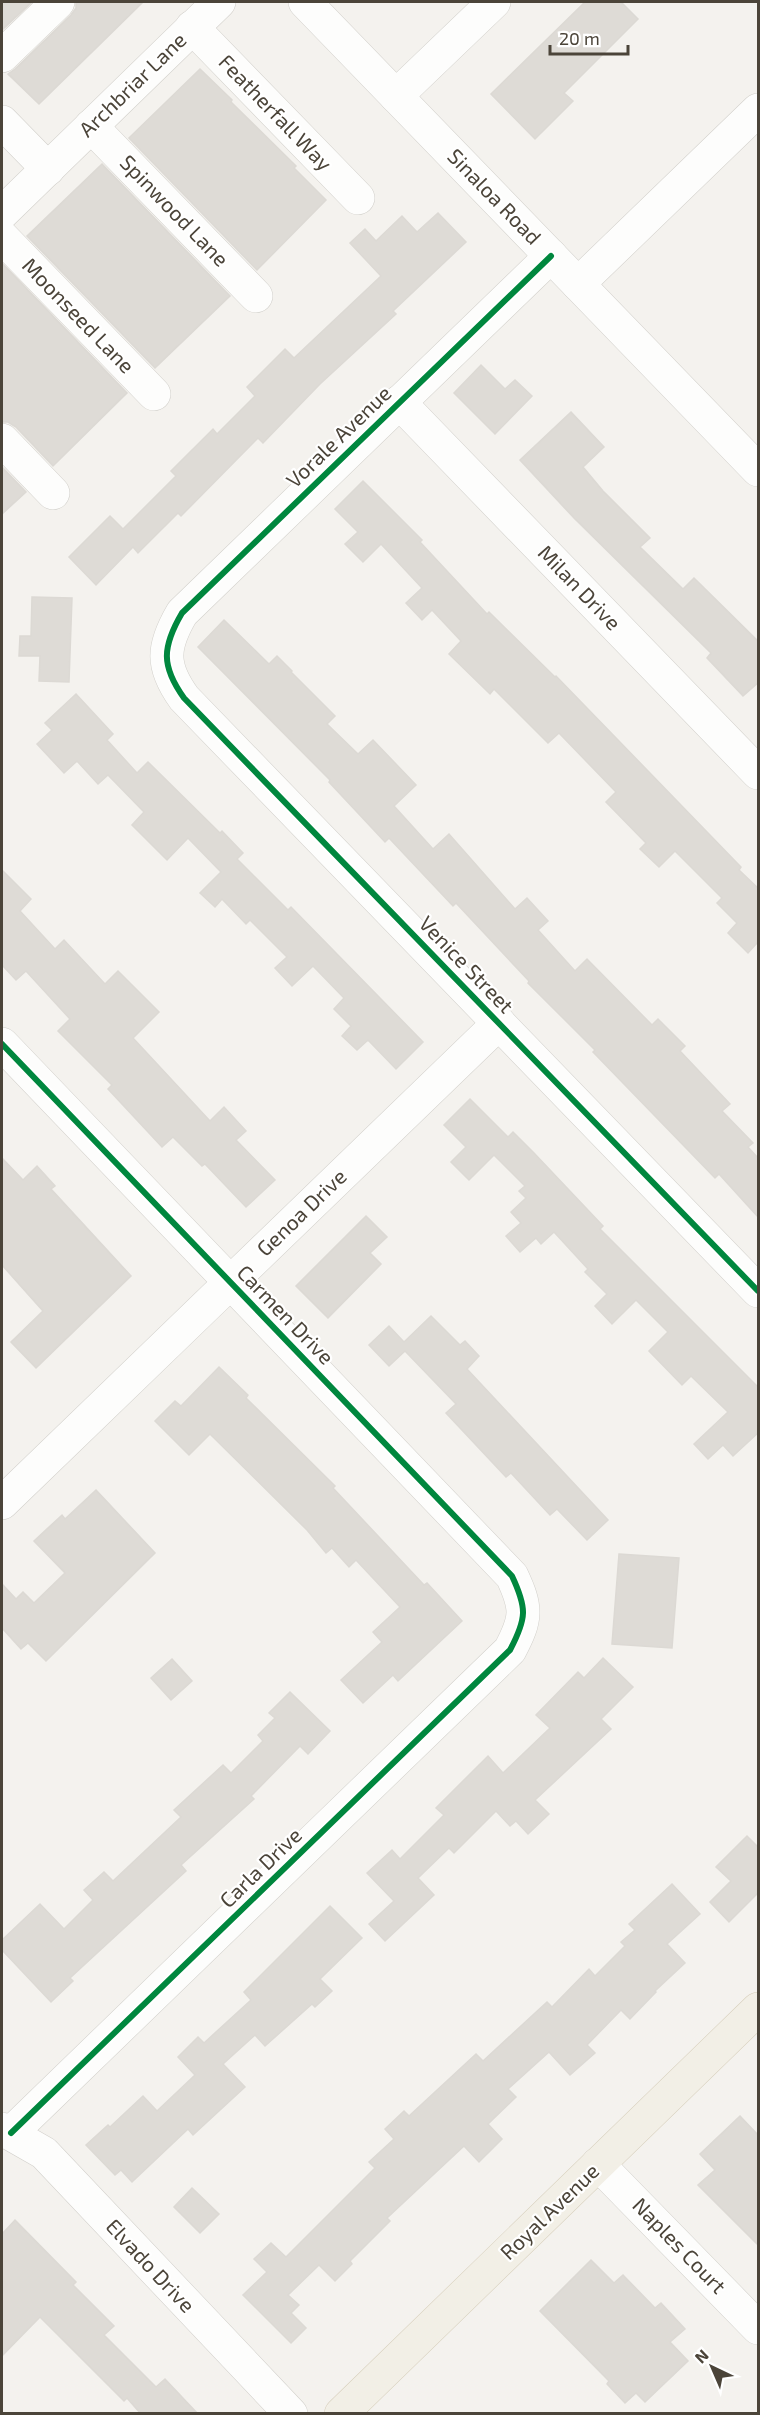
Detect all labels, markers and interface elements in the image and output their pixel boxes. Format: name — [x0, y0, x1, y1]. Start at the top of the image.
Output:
scale bar — [550, 18, 628, 56]
street label: Archbriar Lane — [73, 27, 191, 141]
text: 20 m — [559, 27, 600, 49]
street label: Featherfall Way — [214, 49, 338, 175]
street label: Sinaloa Road — [443, 143, 547, 249]
street label: Spinwood Lane — [116, 149, 234, 271]
street label: Moonseed Lane — [18, 252, 140, 378]
street label: Vorale Avenue — [280, 380, 396, 492]
street label: Milan Drive — [534, 539, 627, 635]
street label: Venice Street — [415, 910, 520, 1018]
street label: Genoa Drive — [251, 1163, 351, 1261]
street label: Carmen Drive — [233, 1259, 340, 1369]
street label: Carla Drive — [214, 1822, 306, 1912]
street label: Royal Avenue — [494, 2158, 603, 2264]
street label: Naples Court — [628, 2192, 732, 2298]
street label: Elvado Drive — [102, 2213, 201, 2317]
north arrow — [682, 2337, 742, 2397]
text: N — [690, 2345, 712, 2367]

